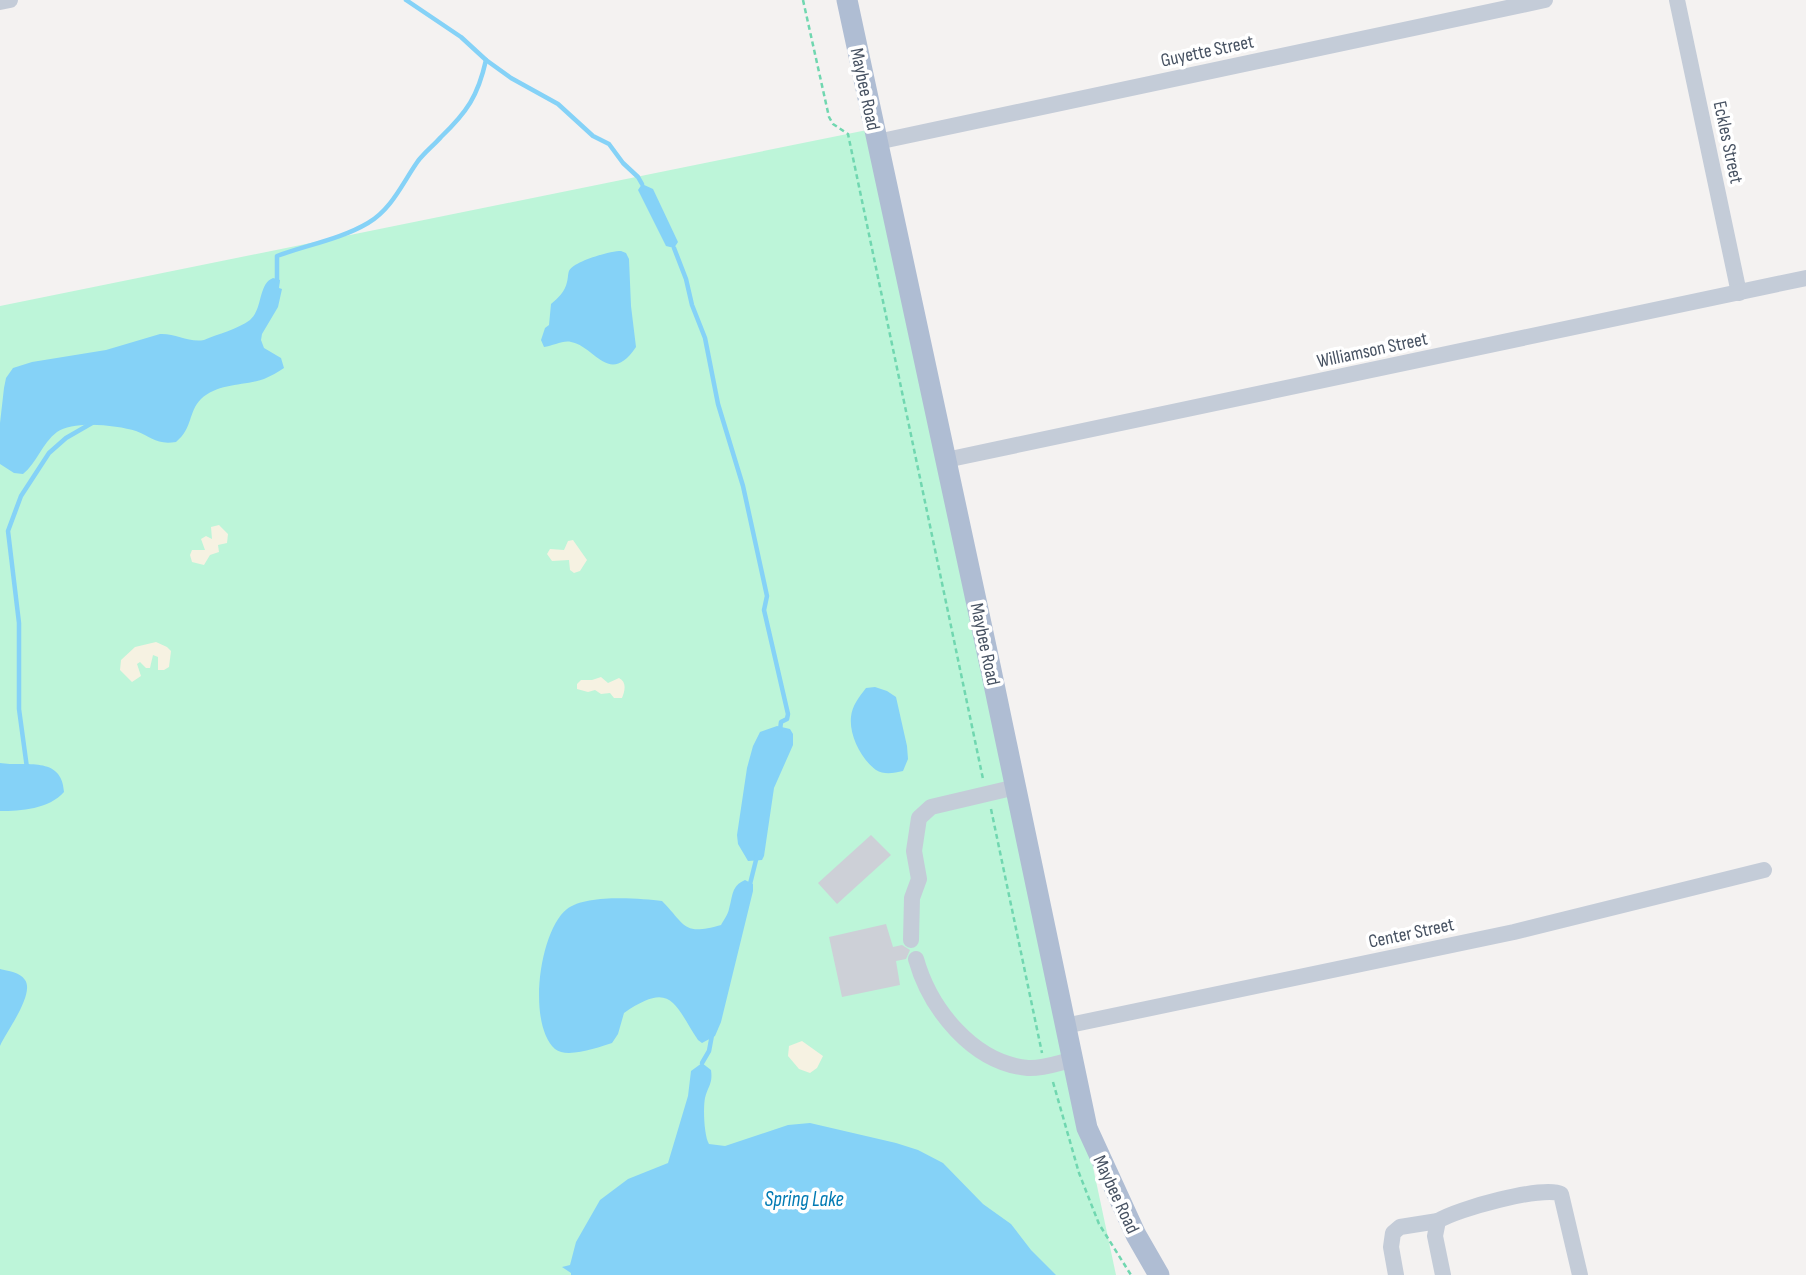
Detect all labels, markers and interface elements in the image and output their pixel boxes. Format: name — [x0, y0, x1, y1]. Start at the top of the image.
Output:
street label: Guyette Street — [1159, 30, 1256, 73]
street label: Maybee Road — [845, 46, 884, 133]
street label: Eckles Street — [1708, 99, 1748, 186]
street label: Williamson Street — [1315, 327, 1430, 373]
street label: Maybee Road — [965, 601, 1004, 688]
street label: Center Street — [1366, 913, 1456, 954]
street label: Maybee Road — [1088, 1152, 1144, 1237]
water label: Spring Lake — [764, 1187, 844, 1212]

